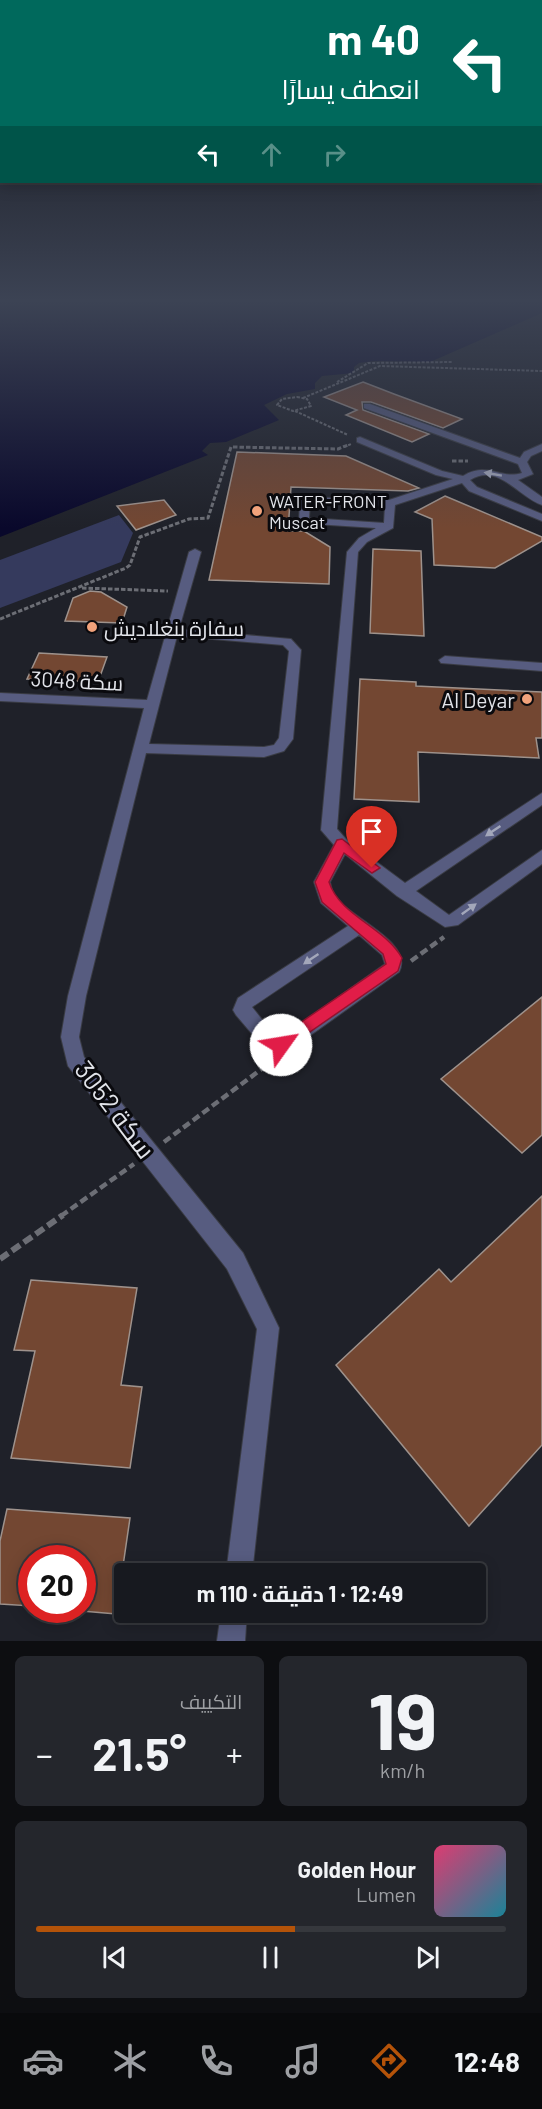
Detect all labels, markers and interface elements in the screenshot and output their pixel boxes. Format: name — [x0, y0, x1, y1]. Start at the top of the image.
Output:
text: 40 m — [327, 13, 420, 63]
icon: left — [441, 24, 519, 102]
text: انعطف يسارًا — [281, 72, 420, 104]
icon: left — [192, 138, 225, 171]
icon: ahead — [255, 138, 288, 171]
icon: right — [318, 138, 351, 171]
one-way arrow — [483, 469, 502, 478]
place label: WATER-FRONT Muscat — [269, 490, 387, 533]
marker: WATER-FRONT Muscat — [250, 504, 264, 518]
place label: سفارة بنغلاديش — [104, 615, 244, 642]
marker: سفارة بنغلاديش — [85, 620, 99, 634]
street label: سكة 3048 — [30, 665, 124, 695]
place label: Al Deyar — [442, 687, 515, 712]
marker: Al Deyar — [520, 692, 534, 706]
pin — [346, 806, 397, 868]
icon: arrive — [355, 815, 388, 848]
one-way arrow — [486, 825, 502, 837]
one-way arrow — [460, 903, 476, 915]
one-way arrow — [303, 953, 319, 964]
position arrow — [249, 1013, 313, 1077]
street label: سكة 3052 — [69, 1054, 163, 1164]
speed limit sign: 20 — [18, 1545, 96, 1623]
text: 12:49 · 1 دقيقة · 110 m — [197, 1580, 403, 1606]
text: 19 — [368, 1672, 437, 1766]
text: التكييف — [180, 1689, 243, 1713]
text: 21.5° — [92, 1726, 186, 1780]
text: − — [36, 1734, 53, 1774]
text: + — [226, 1734, 243, 1774]
text: km/h — [380, 1758, 425, 1782]
text: Golden Hour — [298, 1856, 416, 1882]
text: Lumen — [356, 1882, 416, 1906]
icon: previous — [98, 1941, 131, 1974]
icon: pause — [254, 1941, 287, 1974]
icon: next — [411, 1941, 444, 1974]
icon: car — [22, 2040, 64, 2082]
icon: climate — [109, 2040, 151, 2082]
icon: phone — [195, 2040, 237, 2082]
icon: music — [282, 2040, 324, 2082]
icon: directions — [368, 2040, 410, 2082]
text: 12:48 — [454, 2045, 520, 2077]

